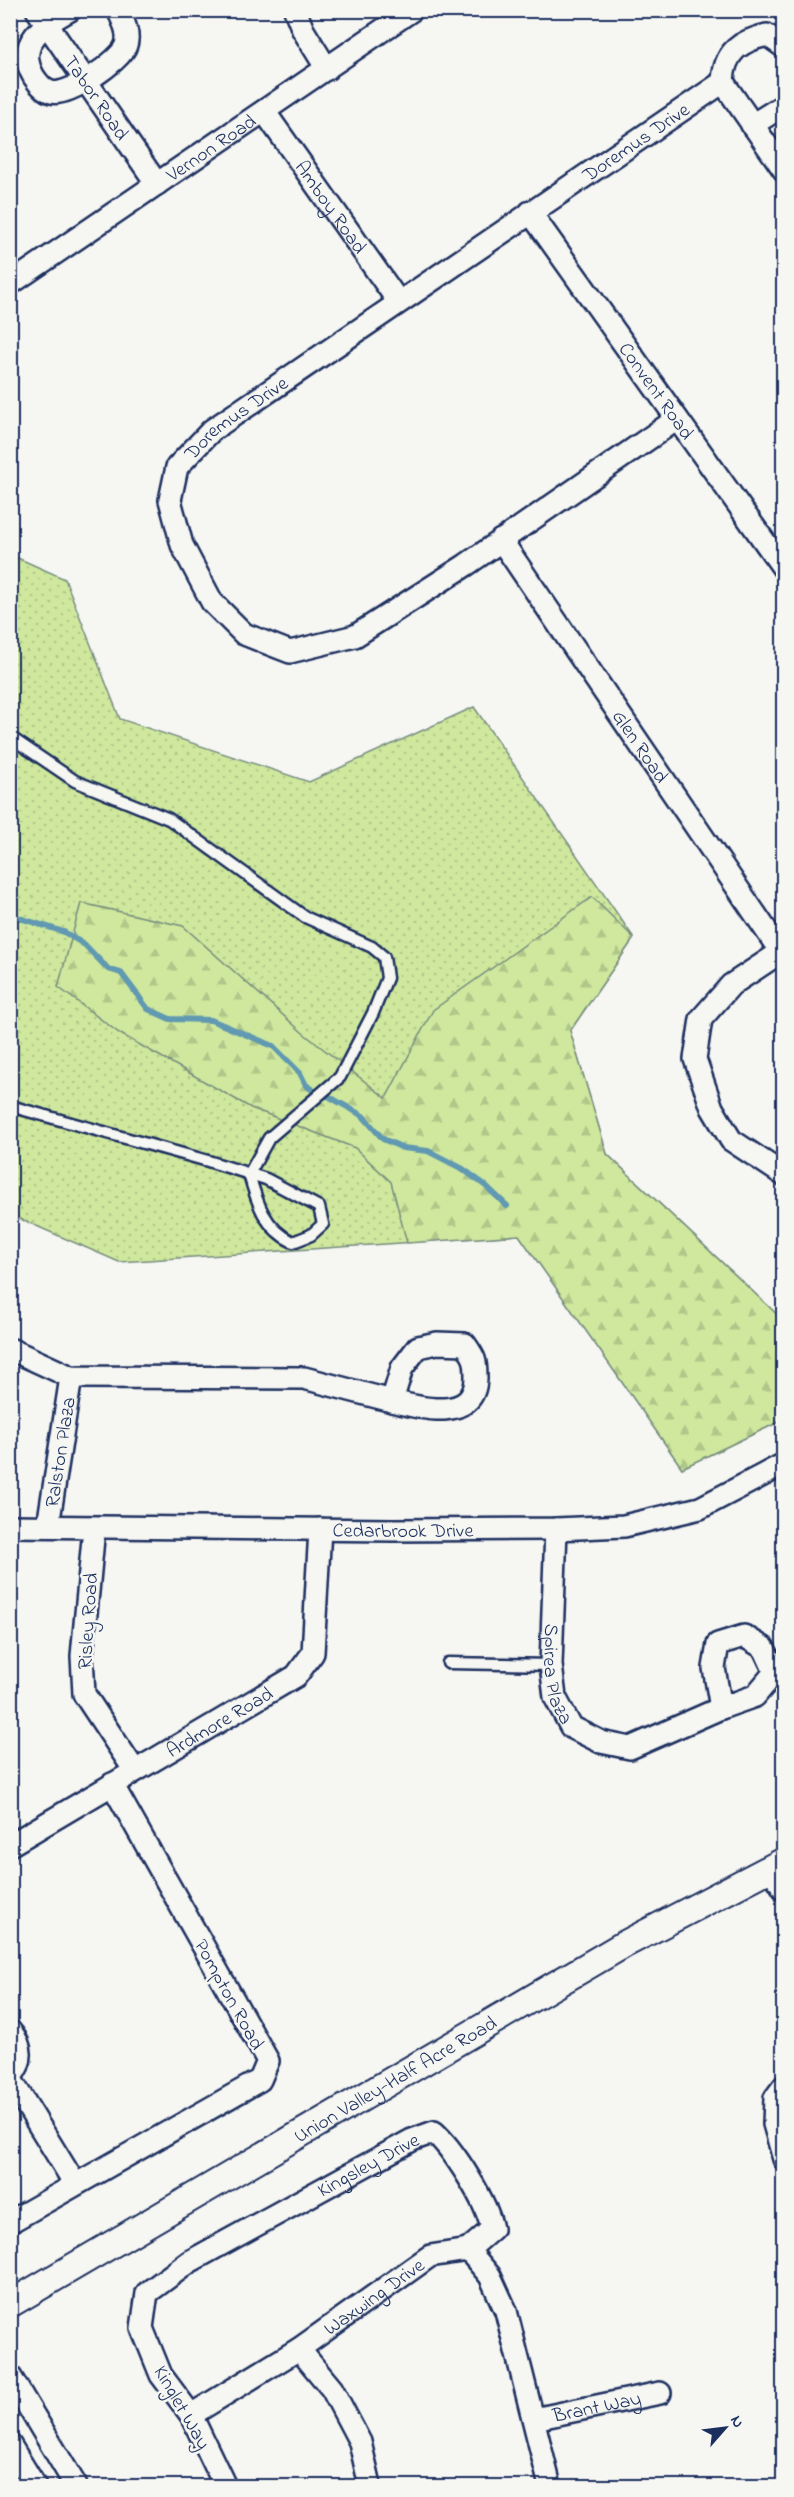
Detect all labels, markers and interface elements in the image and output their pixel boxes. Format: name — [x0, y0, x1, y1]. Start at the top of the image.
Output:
street label: Tabor Road — [55, 50, 135, 147]
street label: Doremus Drive — [577, 97, 696, 191]
street label: Vernon Road — [161, 108, 263, 191]
street label: Amboy Road — [286, 155, 373, 261]
street label: Convent Road — [610, 337, 700, 447]
street label: Doremus Drive — [178, 370, 295, 468]
street label: Glen Road — [603, 705, 674, 790]
street label: Ralston Plaza — [39, 1395, 85, 1509]
street label: Cedarbrook Drive — [332, 1517, 473, 1547]
street label: Risley Road — [72, 1572, 107, 1670]
street label: Spirea Plaza — [534, 1623, 579, 1730]
street label: Ardmore Road — [162, 1681, 279, 1766]
street label: Pompton Road — [185, 1935, 270, 2056]
street label: Union Valley-Half Acre Road — [289, 2010, 503, 2152]
street label: Kingsley Drive — [313, 2127, 424, 2206]
street label: Waxwing Drive — [319, 2252, 431, 2344]
street label: Kinglet Way — [144, 2361, 217, 2456]
street label: Brant Way — [549, 2385, 644, 2432]
north arrow — [695, 2398, 755, 2458]
text: N — [723, 2411, 750, 2432]

